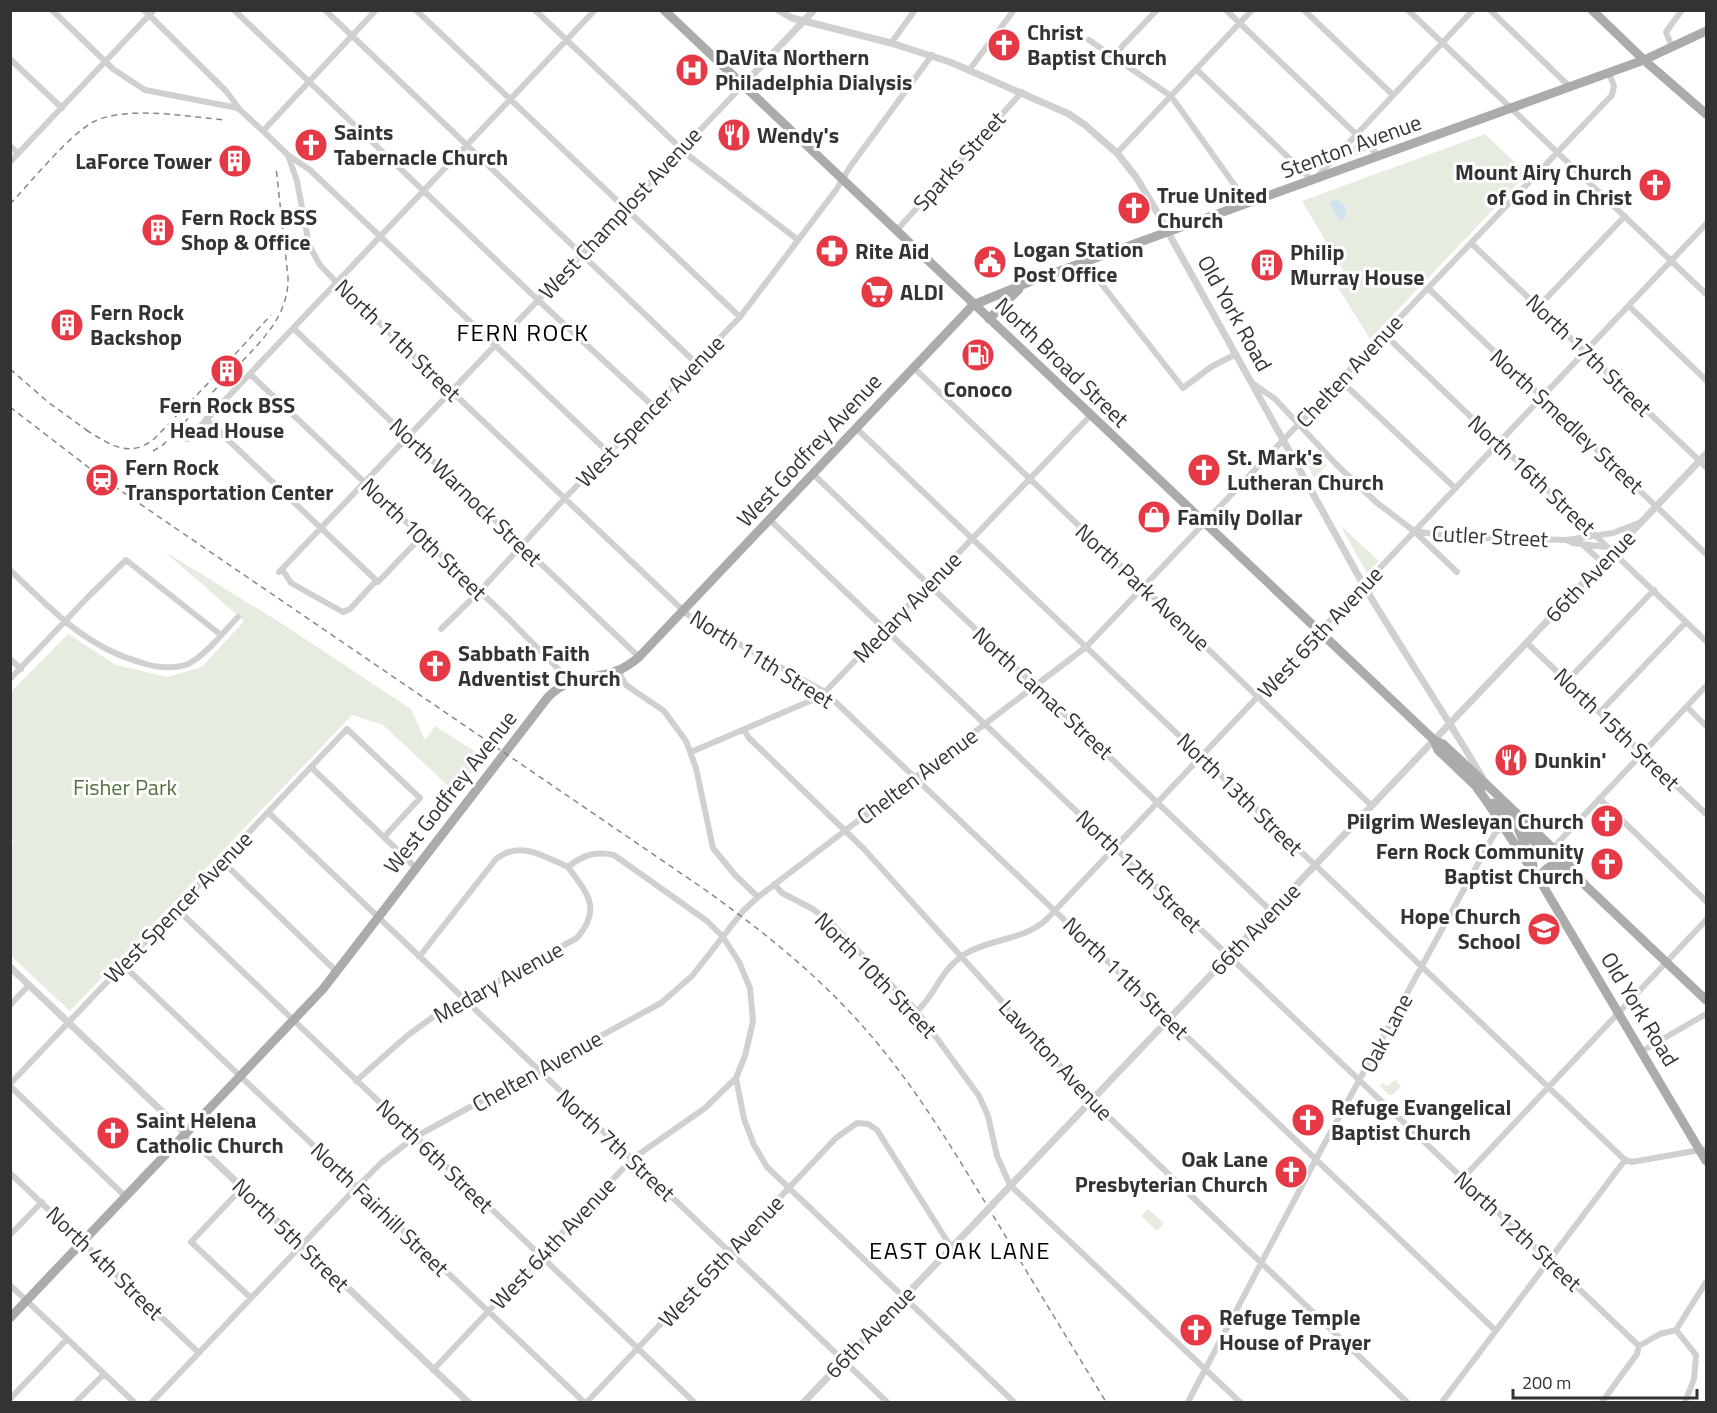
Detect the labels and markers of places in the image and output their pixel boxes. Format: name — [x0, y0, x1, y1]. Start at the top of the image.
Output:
place label: Christ Baptist Church — [1027, 15, 1167, 74]
church icon: Christ Baptist Church — [986, 27, 1022, 63]
place label: DaVita Northern Philadelphia Dialysis — [715, 40, 912, 99]
hospital icon: DaVita Northern Philadelphia Dialysis — [674, 52, 710, 88]
place label: Saints Tabernacle Church — [334, 115, 508, 174]
restaurant icon: Wendy's — [716, 117, 752, 153]
place label: Wendy's — [757, 118, 839, 152]
church icon: Saints Tabernacle Church — [293, 127, 329, 163]
building icon: LaForce Tower — [217, 143, 253, 179]
place label: LaForce Tower — [75, 144, 212, 178]
place label: Mount Airy Church of God in Christ — [1455, 155, 1632, 214]
church icon: Mount Airy Church of God in Christ — [1637, 167, 1673, 203]
place label: True United Church — [1157, 178, 1267, 237]
church icon: True United Church — [1116, 190, 1152, 226]
place label: Fern Rock BSS Shop & Office — [181, 200, 317, 259]
building icon: Fern Rock BSS Shop & Office — [140, 212, 176, 248]
place label: Logan Station Post Office — [1013, 232, 1144, 291]
pharmacy icon: Rite Aid — [814, 233, 850, 269]
place label: Rite Aid — [855, 234, 929, 268]
place label: Philip Murray House — [1290, 235, 1425, 294]
public building icon: Logan Station Post Office — [972, 244, 1008, 280]
building icon: Philip Murray House — [1249, 247, 1285, 283]
supermarket icon: ALDI — [859, 274, 895, 310]
place label: ALDI — [900, 275, 944, 309]
place label: Fern Rock Backshop — [90, 295, 185, 354]
building icon: Fern Rock Backshop — [49, 307, 85, 343]
fuel station icon: Conoco — [960, 337, 996, 373]
building icon: Fern Rock BSS Head House — [209, 353, 245, 389]
place label: Conoco — [944, 372, 1012, 406]
place label: Fern Rock BSS Head House — [159, 388, 295, 447]
place label: St. Mark's Lutheran Church — [1227, 440, 1384, 499]
place label: Fern Rock Transportation Center — [125, 450, 333, 509]
church icon: St. Mark's Lutheran Church — [1186, 452, 1222, 488]
station icon: Fern Rock Transportation Center — [84, 462, 120, 498]
shop icon: Family Dollar — [1136, 499, 1172, 535]
place label: Family Dollar — [1177, 500, 1303, 534]
place label: Sabbath Faith Adventist Church — [458, 636, 621, 695]
church icon: Sabbath Faith Adventist Church — [417, 648, 453, 684]
restaurant icon: Dunkin' — [1493, 742, 1529, 778]
place label: Dunkin' — [1534, 743, 1607, 777]
church icon: Pilgrim Wesleyan Church — [1589, 803, 1625, 839]
place label: Pilgrim Wesleyan Church — [1346, 804, 1584, 838]
place label: Fern Rock Community Baptist Church — [1376, 834, 1584, 893]
church icon: Fern Rock Community Baptist Church — [1589, 846, 1625, 882]
place label: Hope Church School — [1400, 899, 1521, 958]
school or university icon: Hope Church School — [1526, 911, 1562, 947]
place label: Refuge Evangelical Baptist Church — [1331, 1090, 1512, 1149]
church icon: Refuge Evangelical Baptist Church — [1290, 1102, 1326, 1138]
place label: Saint Helena Catholic Church — [136, 1103, 284, 1162]
church icon: Saint Helena Catholic Church — [95, 1115, 131, 1151]
place label: Oak Lane Presbyterian Church — [1075, 1142, 1268, 1201]
church icon: Oak Lane Presbyterian Church — [1273, 1154, 1309, 1190]
place label: Refuge Temple House of Prayer — [1219, 1300, 1371, 1359]
church icon: Refuge Temple House of Prayer — [1178, 1312, 1214, 1348]

